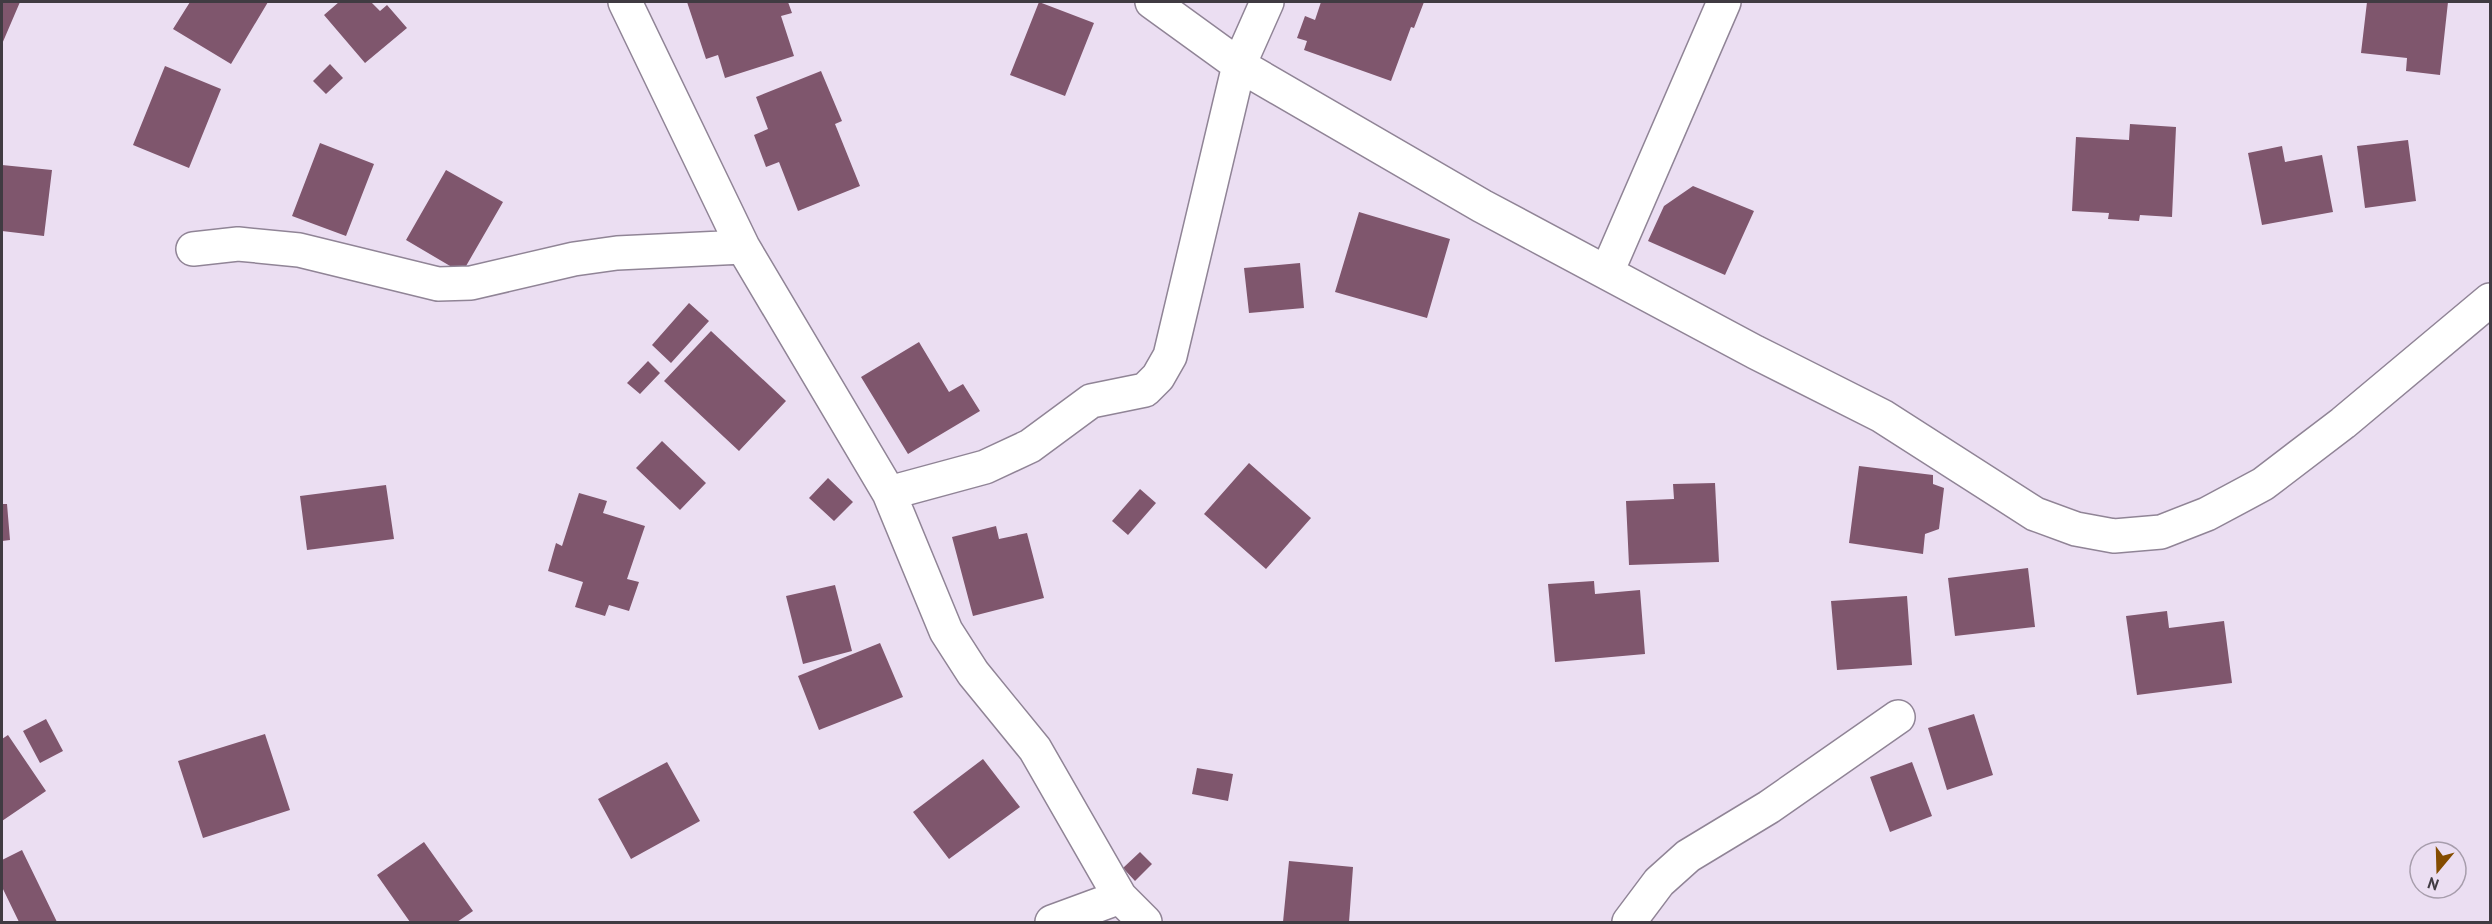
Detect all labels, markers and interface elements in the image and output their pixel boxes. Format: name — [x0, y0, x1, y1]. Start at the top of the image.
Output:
north arrow — [2408, 840, 2468, 900]
text: N — [2425, 873, 2441, 895]

